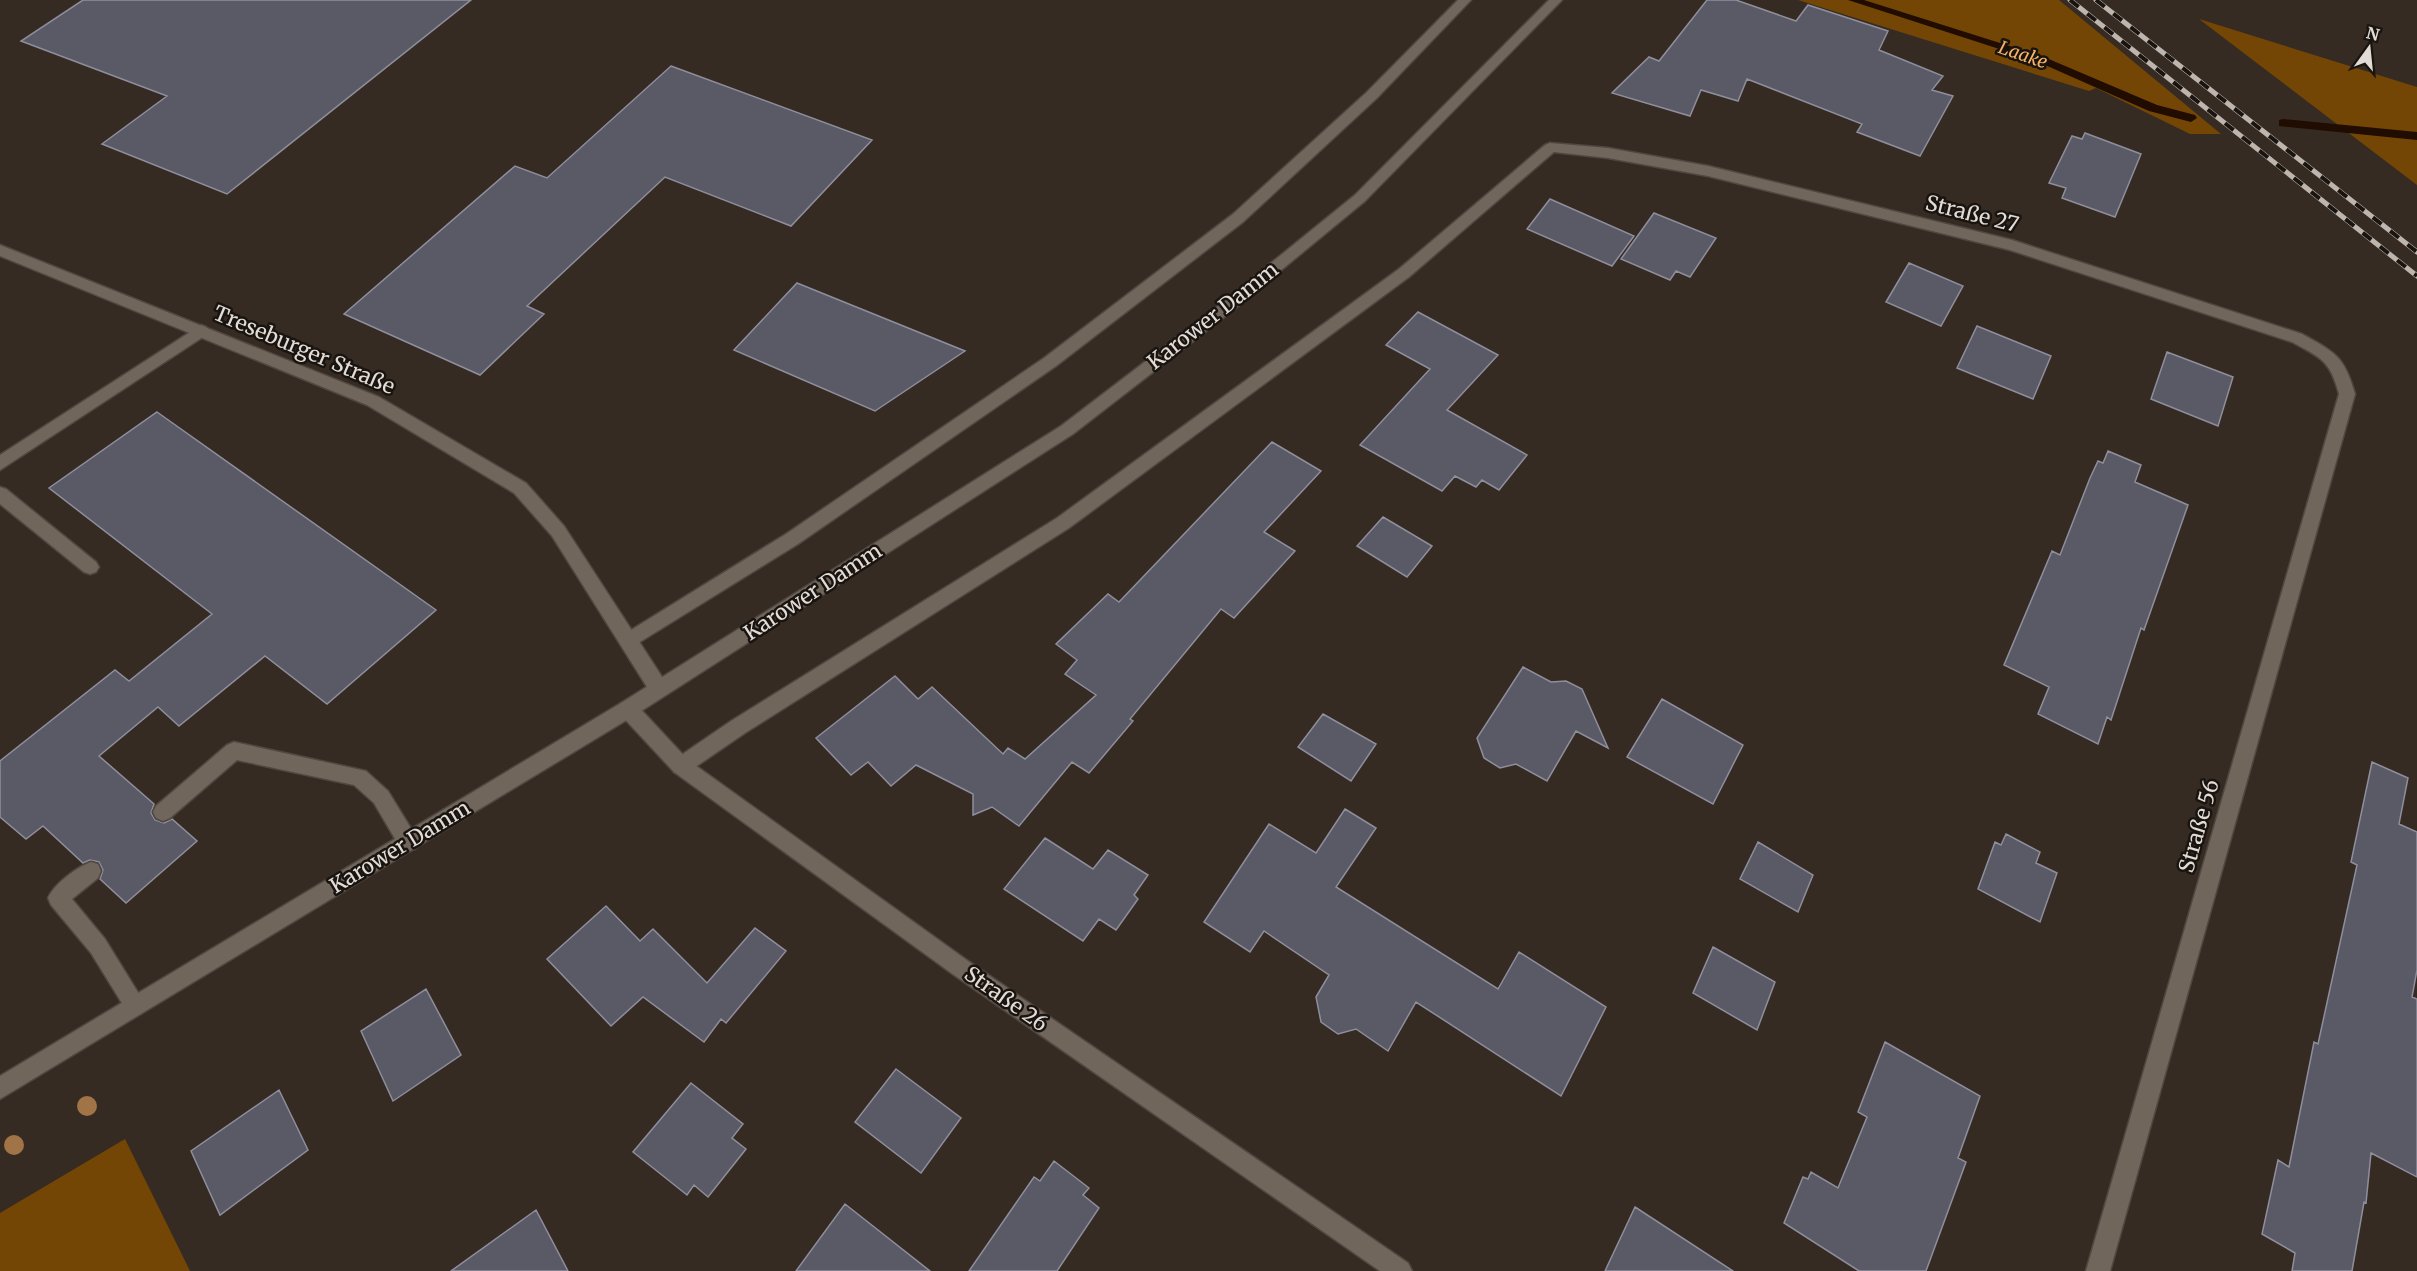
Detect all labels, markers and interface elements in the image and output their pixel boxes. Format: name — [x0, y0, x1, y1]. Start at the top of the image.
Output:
north arrow — [2339, 18, 2399, 78]
text: N — [2364, 22, 2382, 45]
water label: Laake — [1996, 35, 2051, 74]
street label: Straße 27 — [1923, 189, 2021, 238]
street label: Karower Damm — [1142, 256, 1284, 375]
street label: Treseburger Straße — [209, 299, 399, 400]
street label: Karower Damm — [739, 537, 887, 646]
street label: Straße 56 — [2172, 776, 2225, 876]
street label: Karower Damm — [325, 794, 475, 899]
street label: Straße 26 — [959, 960, 1053, 1037]

